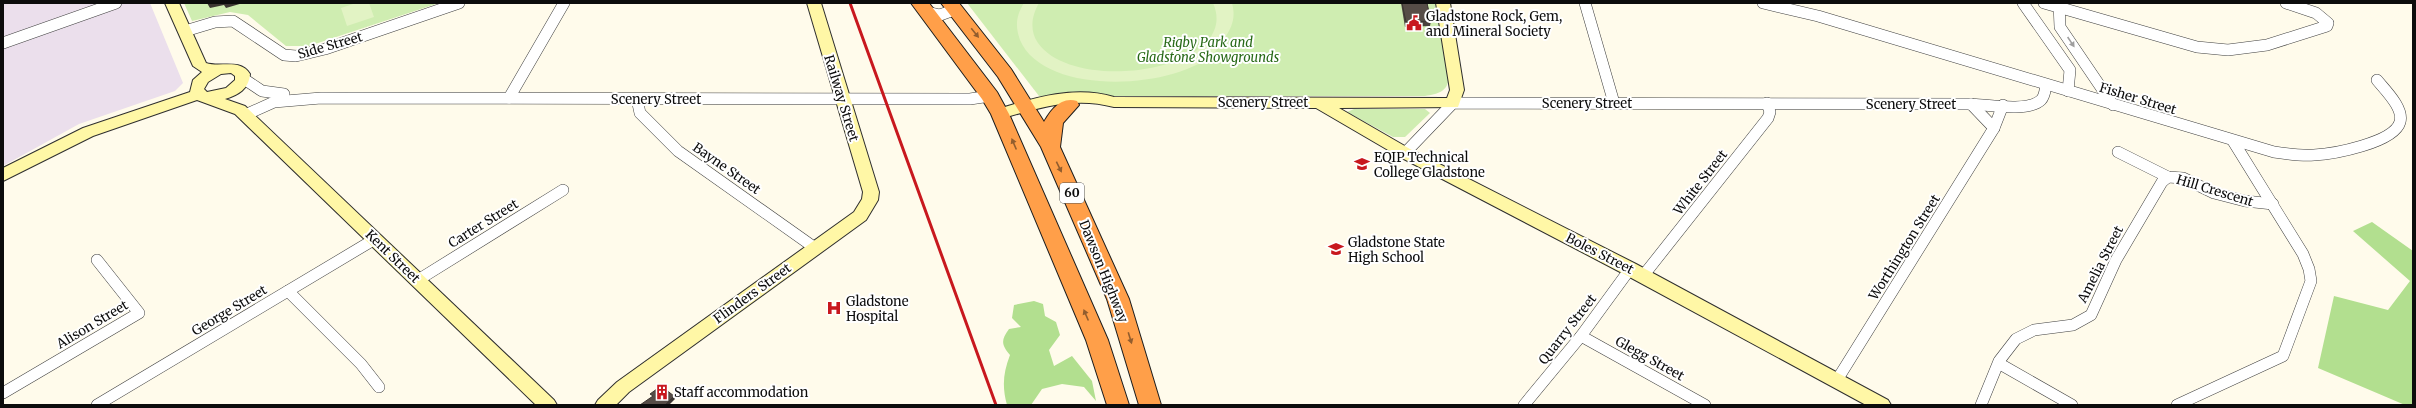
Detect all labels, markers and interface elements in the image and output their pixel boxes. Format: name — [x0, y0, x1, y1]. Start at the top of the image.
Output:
place label: Gladstone Rock, Gem, and Mineral Society — [1426, 8, 1562, 40]
public building icon: Gladstone Rock, Gem, and Mineral Society — [1405, 14, 1423, 32]
street label: Side Street — [296, 28, 365, 63]
one-way arrow — [970, 28, 979, 39]
park label: Rigby Park and Gladstone Showgrounds — [1137, 34, 1280, 66]
one-way arrow — [2067, 37, 2075, 47]
street label: Railway Street — [820, 53, 863, 144]
street label: Fisher Street — [2097, 79, 2178, 118]
street label: Scenery Street — [611, 91, 701, 108]
street label: Scenery Street — [1218, 94, 1308, 111]
street label: Scenery Street — [1542, 95, 1632, 112]
street label: Scenery Street — [1866, 96, 1956, 113]
one-way arrow — [1010, 138, 1016, 150]
street label: Bayne Street — [689, 139, 764, 198]
street label: White Street — [1669, 146, 1731, 219]
place label: EQIP Technical College Gladstone — [1374, 149, 1485, 181]
school or university icon: EQIP Technical College Gladstone — [1353, 155, 1371, 173]
one-way arrow — [1056, 161, 1062, 172]
street label: Hill Crescent — [2174, 171, 2255, 210]
road number: 60 — [1060, 183, 1084, 203]
street label: Worthington Street — [1865, 191, 1944, 304]
street label: Carter Street — [445, 195, 521, 252]
street label: Dawson Highway — [1075, 217, 1132, 325]
street label: Amelia Street — [2073, 223, 2127, 307]
street label: Kent Street — [362, 226, 424, 287]
street label: Boles Street — [1563, 229, 1637, 278]
place label: Gladstone State High School — [1348, 234, 1445, 266]
school or university icon: Gladstone State High School — [1327, 240, 1345, 258]
street label: Flinders Street — [710, 260, 794, 327]
street label: George Street — [189, 281, 270, 340]
street label: Quarry Street — [1535, 291, 1600, 368]
place label: Gladstone Hospital — [846, 293, 909, 325]
street label: Alison Street — [53, 296, 131, 353]
hospital icon: Gladstone Hospital — [825, 299, 843, 317]
one-way arrow — [1083, 309, 1089, 321]
one-way arrow — [1127, 333, 1133, 345]
street label: Glegg Street — [1612, 333, 1687, 384]
building icon: Staff accommodation — [653, 383, 671, 401]
place label: Staff accommodation — [674, 384, 809, 401]

